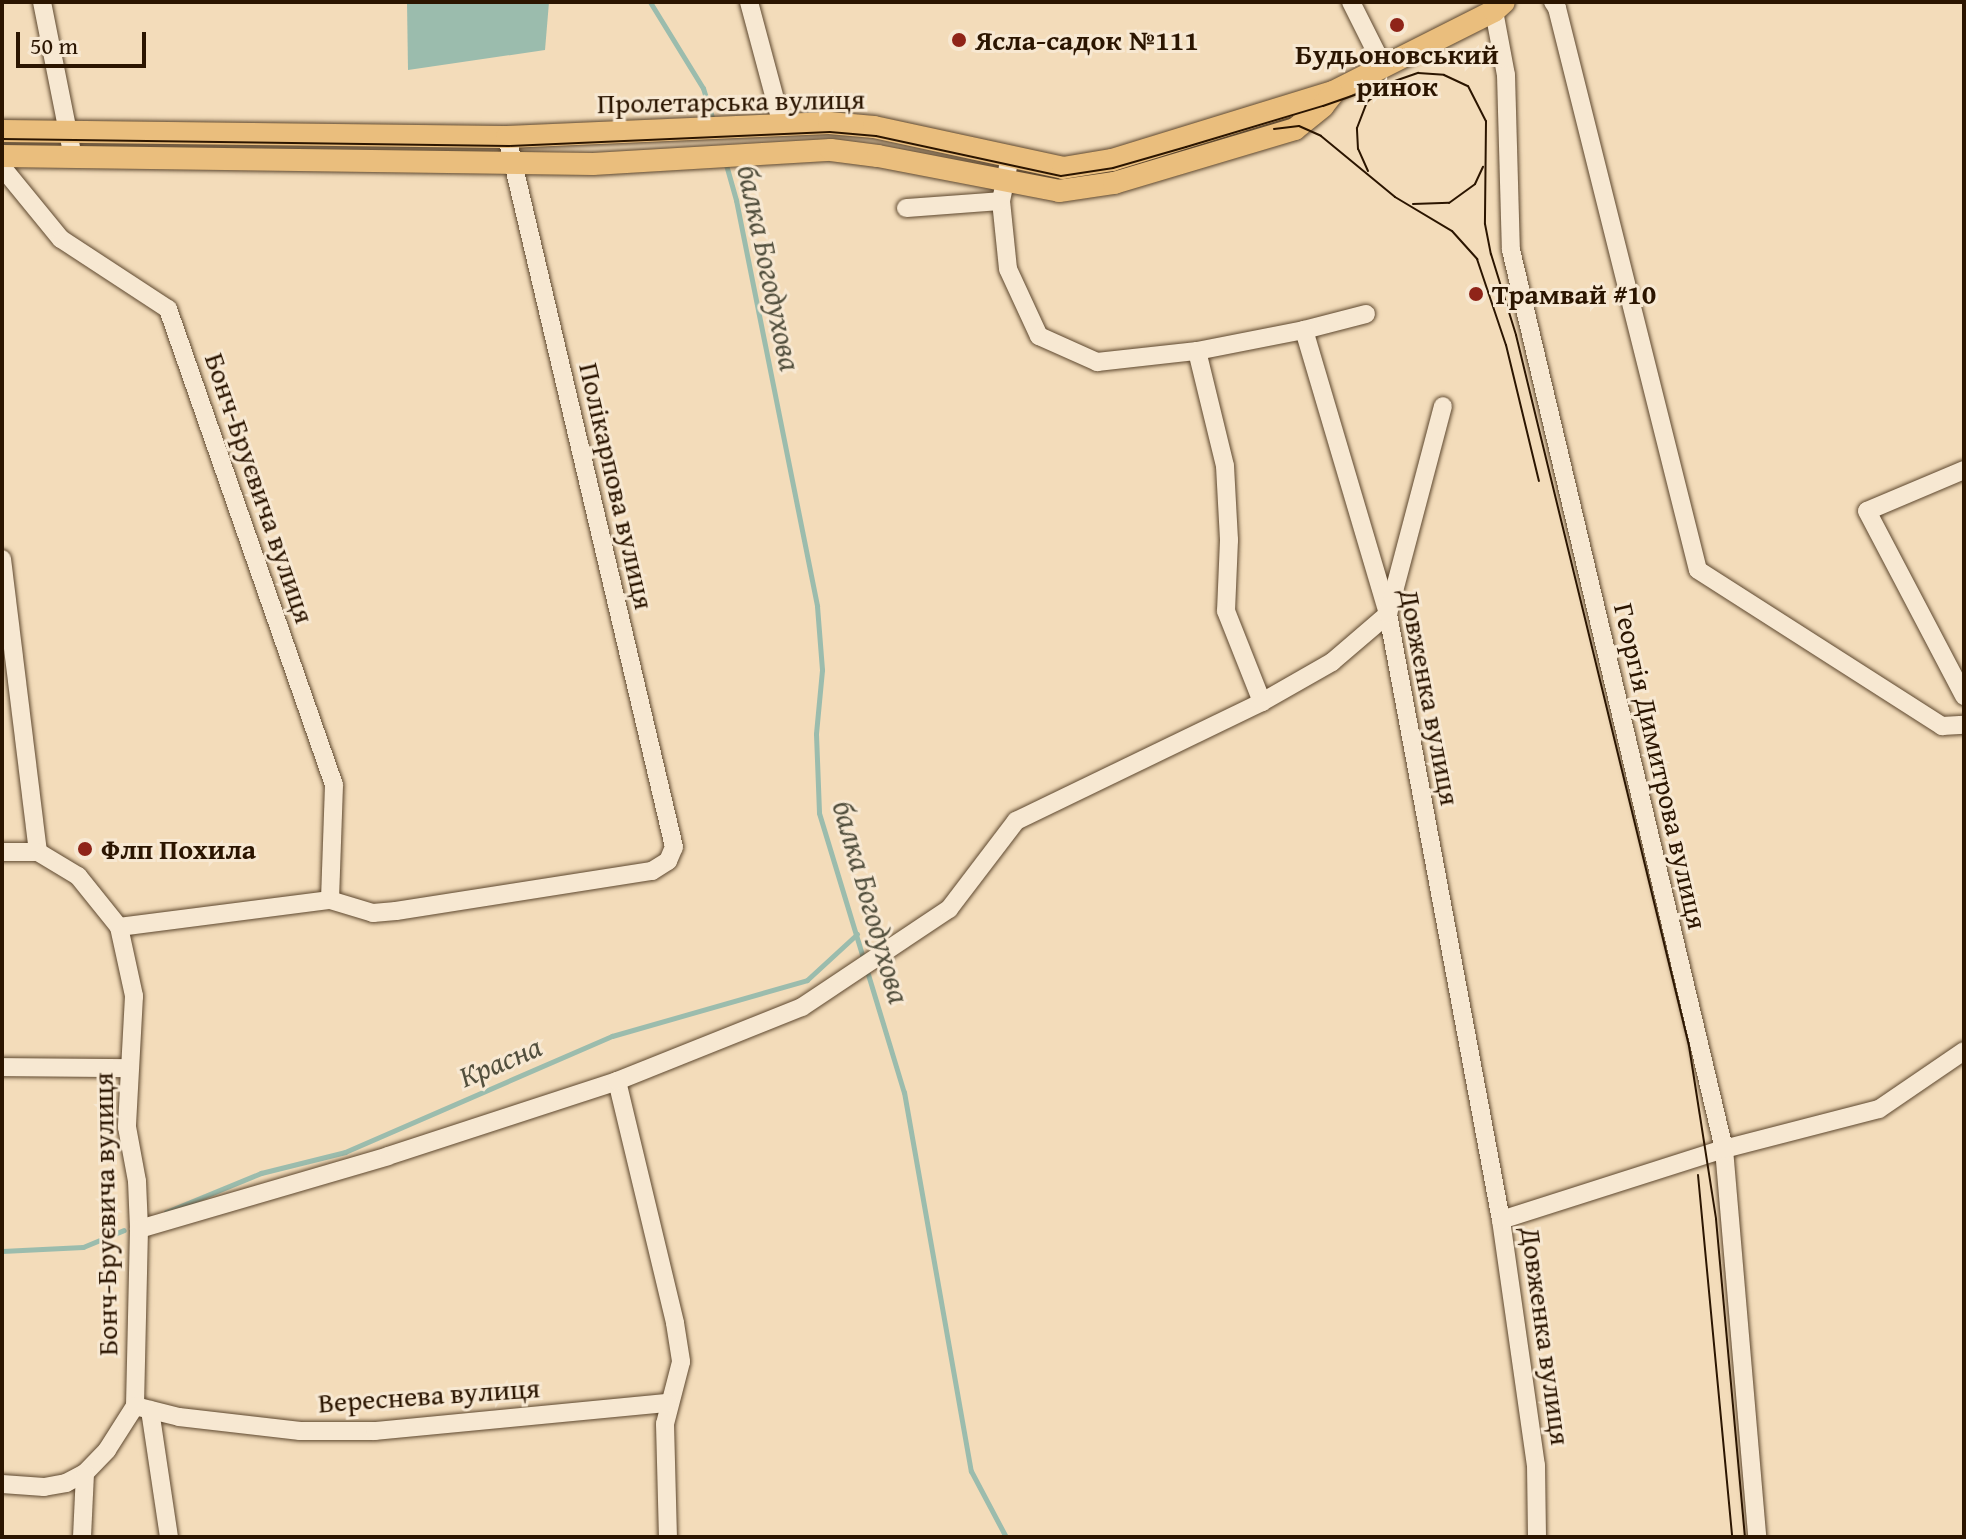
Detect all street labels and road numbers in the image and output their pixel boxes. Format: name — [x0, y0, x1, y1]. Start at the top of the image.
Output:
street label: Пролетарська вулиця — [597, 82, 865, 120]
street label: Бонч-Бруєвича вулиця — [198, 349, 322, 627]
street label: Полікарпова вулиця — [572, 359, 662, 613]
street label: Довженка вулиця — [1393, 586, 1467, 808]
street label: Георгія Димитрова вулиця — [1607, 600, 1715, 932]
street label: Бонч-Бруєвича вулиця — [86, 1072, 124, 1356]
street label: Довженка вулиця — [1514, 1225, 1578, 1447]
street label: Вереснева вулиця — [317, 1370, 541, 1420]

